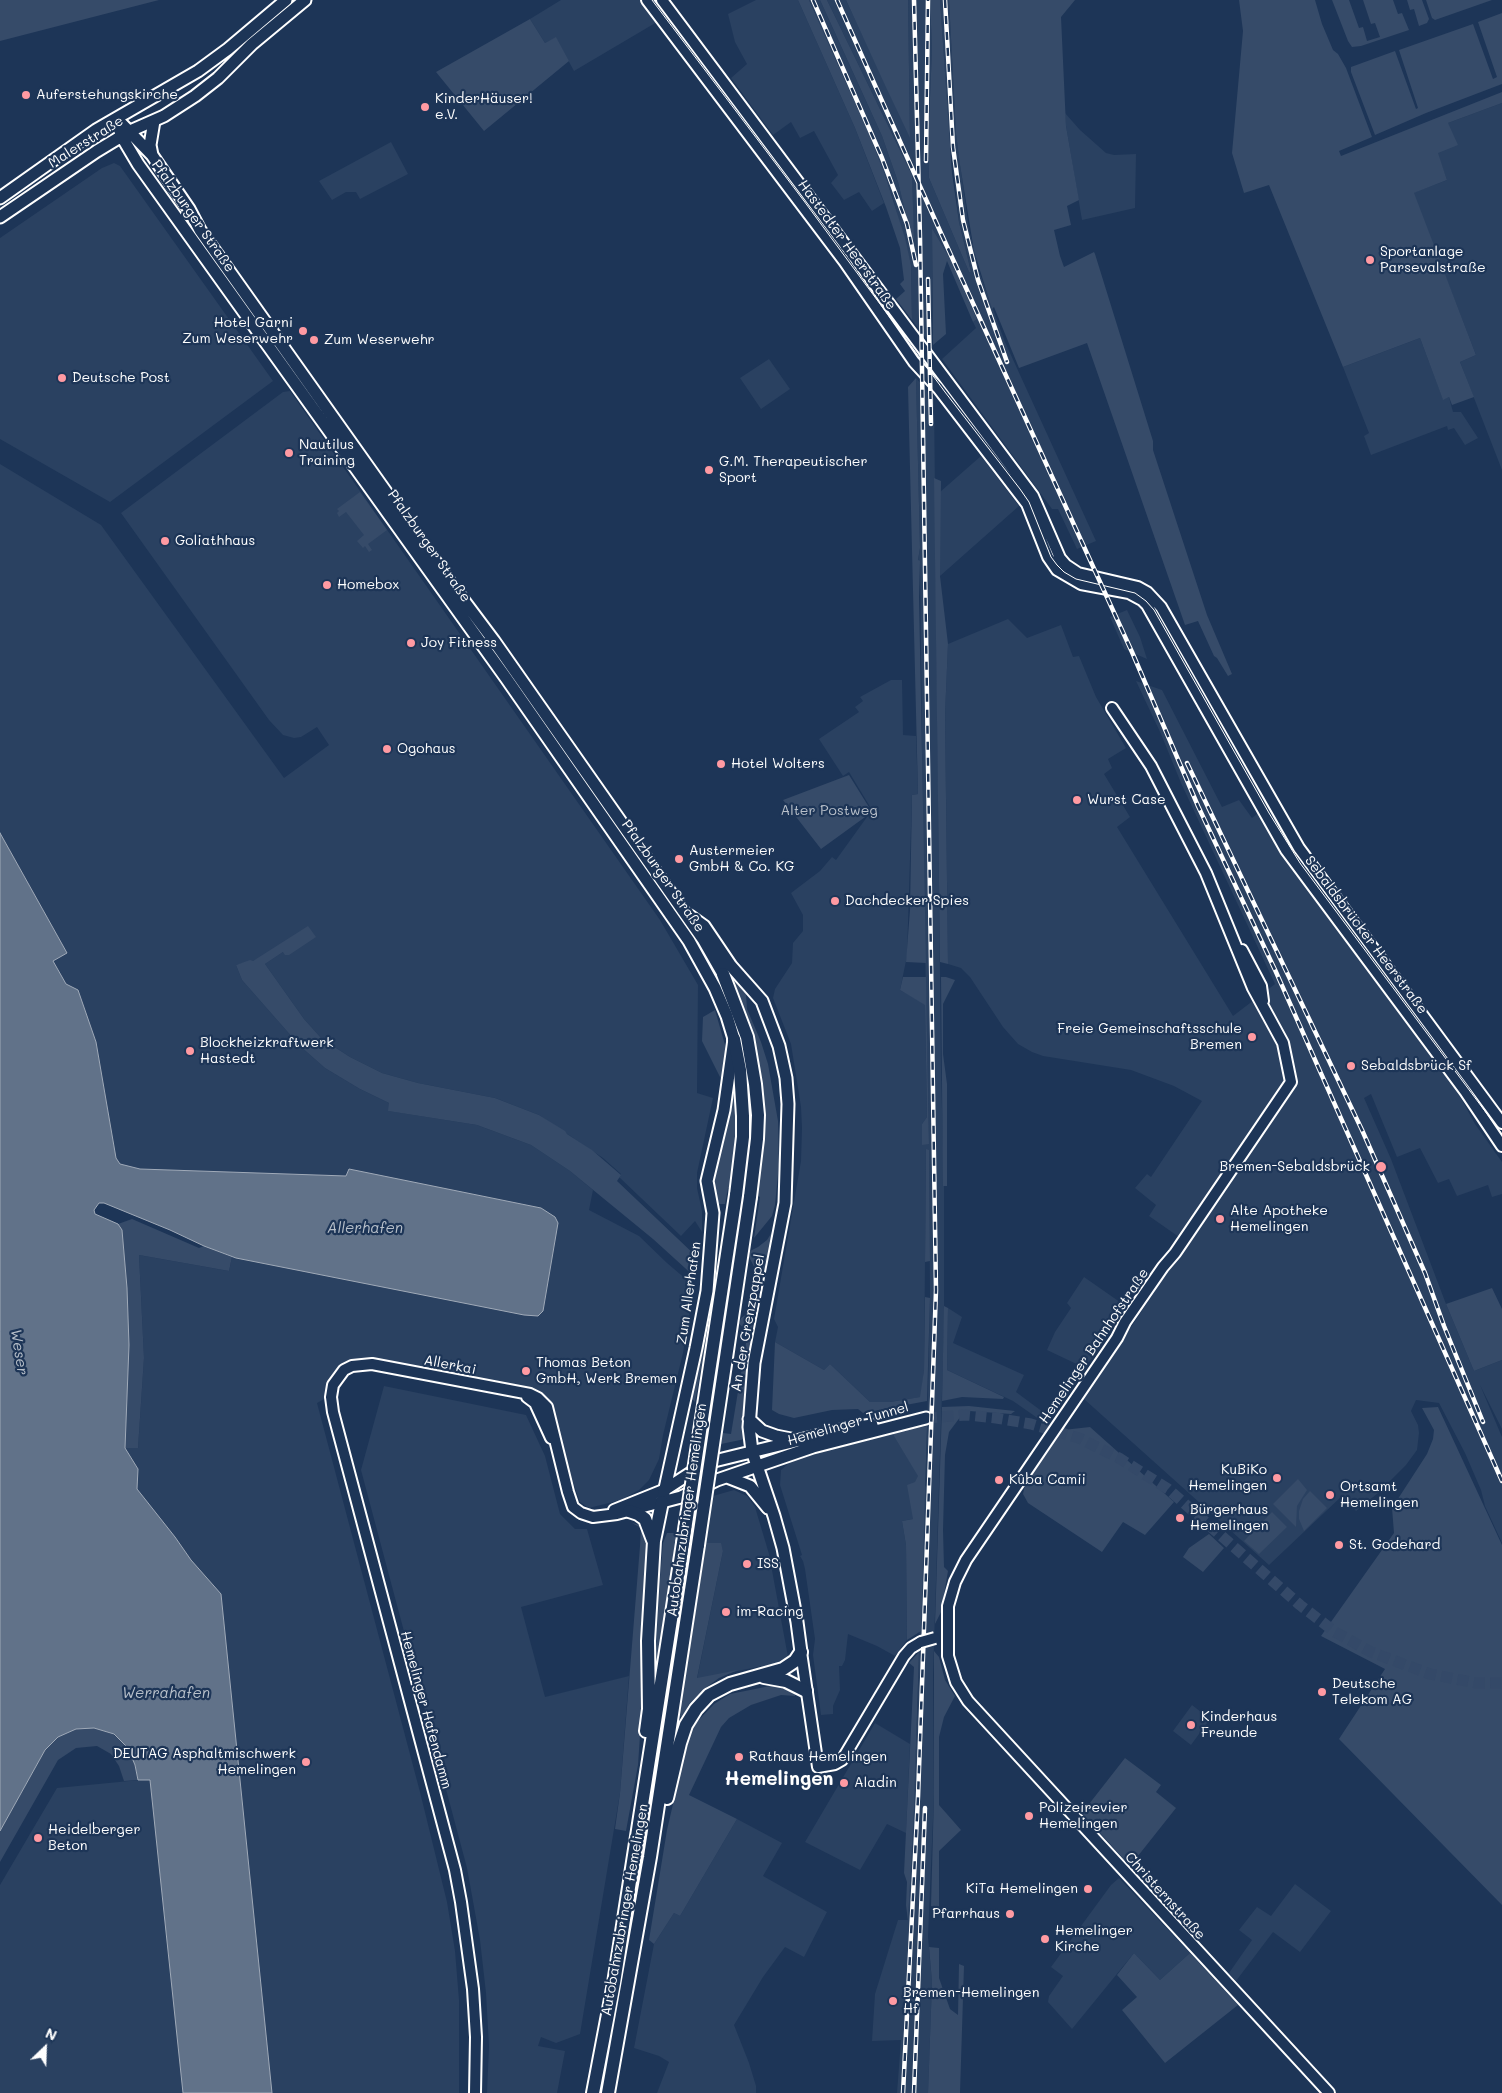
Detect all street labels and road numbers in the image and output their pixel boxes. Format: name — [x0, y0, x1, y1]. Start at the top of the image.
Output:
street label: Malerstraße — [45, 112, 127, 172]
street label: Pfalzburger Straße — [148, 157, 238, 275]
street label: Hastedter Heerstraße — [794, 177, 900, 313]
street label: Pfalzburger Straße — [384, 487, 474, 605]
street label: Pfalzburger Straße — [618, 817, 708, 935]
street label: Sebaldsbrücker Heerstraße — [1301, 853, 1431, 1017]
street label: Zum Allerhafen — [673, 1241, 705, 1345]
street label: An der Grenzpappel — [728, 1253, 768, 1393]
street label: Hemelinger Bahnhofstraße — [1036, 1265, 1152, 1427]
street label: Allerkai — [422, 1352, 478, 1378]
street label: Hemelinger Tunnel — [785, 1399, 911, 1449]
street label: Autobahnzubringer Hemelingen — [664, 1402, 710, 1618]
street label: Hemelinger Hafendamm — [397, 1629, 455, 1791]
street label: Autobahnzubringer Hemelingen — [598, 1802, 652, 2018]
street label: Christernstraße — [1121, 1849, 1209, 1943]

